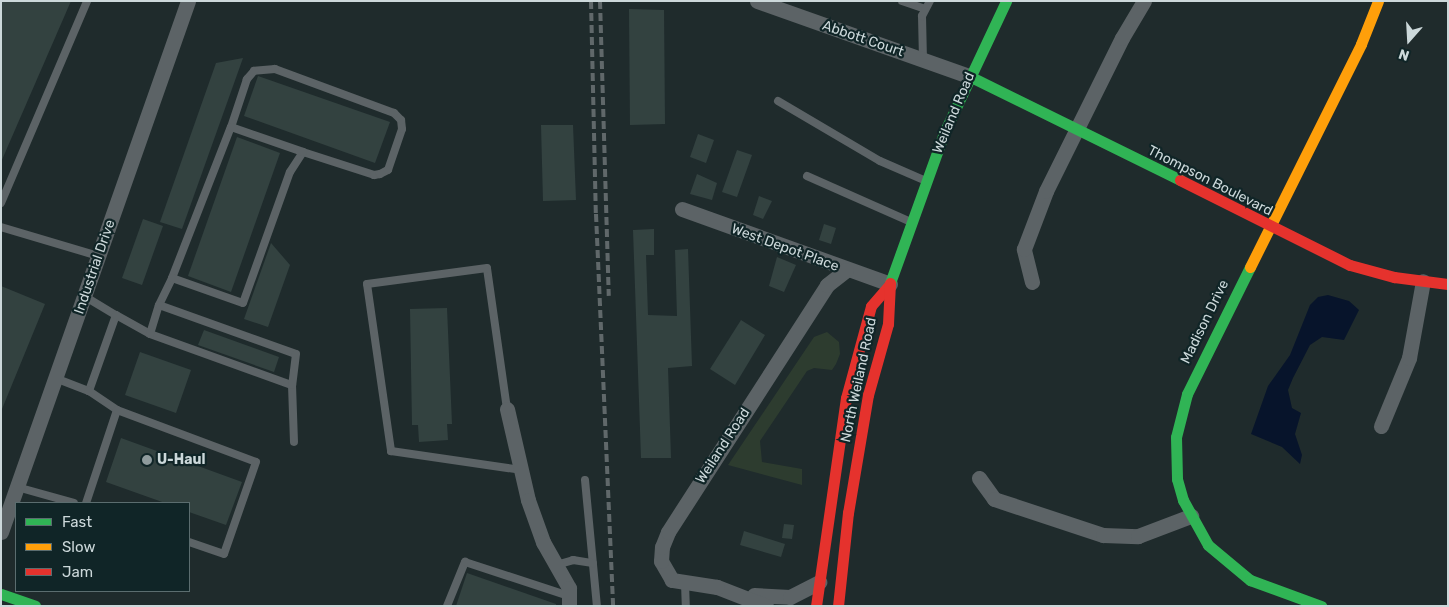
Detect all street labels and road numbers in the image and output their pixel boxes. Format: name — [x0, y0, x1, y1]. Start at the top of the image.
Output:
street label: Abbott Court — [820, 17, 906, 61]
street label: Weiland Road — [929, 70, 979, 156]
street label: Thompson Boulevard — [1145, 142, 1275, 220]
street label: Industrial Drive — [71, 218, 119, 316]
street label: West Depot Place — [729, 221, 841, 275]
street label: Madison Drive — [1177, 277, 1233, 367]
street label: North Weiland Road — [838, 316, 880, 444]
street label: Weiland Road — [692, 405, 754, 487]

